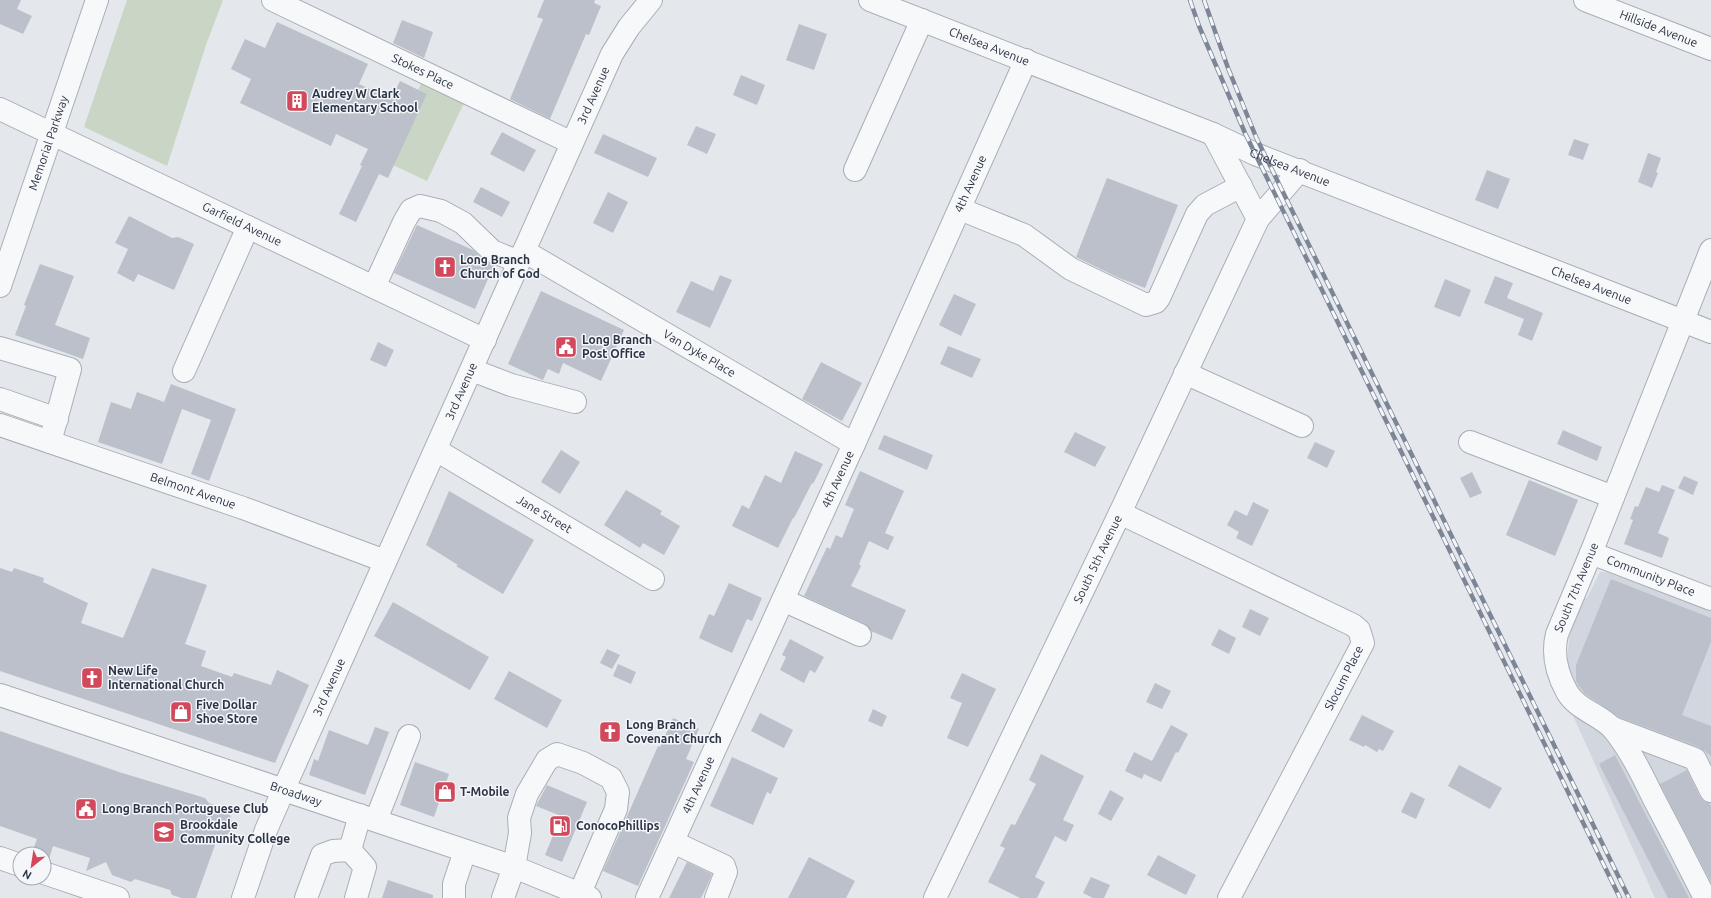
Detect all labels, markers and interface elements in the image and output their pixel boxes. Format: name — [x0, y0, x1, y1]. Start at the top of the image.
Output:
street label: Hillside Avenue — [1618, 7, 1700, 49]
street label: Chelsea Avenue — [947, 25, 1031, 68]
street label: Stokes Place — [390, 51, 456, 92]
street label: 3rd Avenue — [575, 65, 612, 126]
place label: Audrey W Clark Elementary School — [312, 87, 418, 114]
building icon: Audrey W Clark Elementary School — [284, 88, 310, 114]
street label: Memorial Parkway — [26, 94, 70, 192]
street label: Chelsea Avenue — [1248, 145, 1332, 189]
street label: 4th Avenue — [952, 153, 989, 214]
street label: Garfield Avenue — [200, 199, 284, 248]
place label: Long Branch Church of God — [460, 253, 540, 280]
church icon: Long Branch Church of God — [432, 254, 458, 280]
street label: Chelsea Avenue — [1550, 263, 1634, 306]
street label: Van Dyke Place — [661, 327, 738, 379]
place label: Long Branch Post Office — [582, 333, 652, 360]
public building icon: Long Branch Post Office — [553, 334, 579, 360]
street label: 3rd Avenue — [442, 360, 479, 422]
street label: 4th Avenue — [819, 449, 856, 510]
street label: Belmont Avenue — [149, 470, 238, 511]
street label: Jane Street — [515, 493, 575, 535]
street label: South 5th Avenue — [1071, 513, 1124, 605]
street label: South 7th Avenue — [1551, 540, 1601, 634]
street label: Community Place — [1605, 553, 1697, 598]
street label: Slocum Place — [1322, 643, 1365, 712]
street label: 3rd Avenue — [310, 656, 347, 718]
place label: New Life International Church — [108, 664, 224, 691]
church icon: New Life International Church — [79, 665, 105, 691]
place label: Five Dollar Shoe Store — [196, 698, 258, 725]
shop icon: Five Dollar Shoe Store — [168, 699, 194, 725]
place label: Long Branch Covenant Church — [626, 718, 722, 745]
church icon: Long Branch Covenant Church — [597, 719, 623, 745]
street label: 4th Avenue — [679, 754, 717, 816]
street label: Broadway — [269, 779, 324, 808]
shop icon: T-Mobile — [432, 779, 458, 805]
place label: T-Mobile — [460, 785, 510, 798]
public building icon: Long Branch Portuguese Club — [73, 796, 99, 822]
place label: Long Branch Portuguese Club — [102, 802, 269, 815]
fuel station icon: ConocoPhillips — [547, 813, 573, 839]
place label: Brookdale Community College — [180, 818, 290, 845]
school or university icon: Brookdale Community College — [151, 819, 177, 845]
place label: ConocoPhillips — [576, 819, 660, 832]
north arrow — [12, 846, 52, 886]
text: N — [20, 867, 34, 882]

